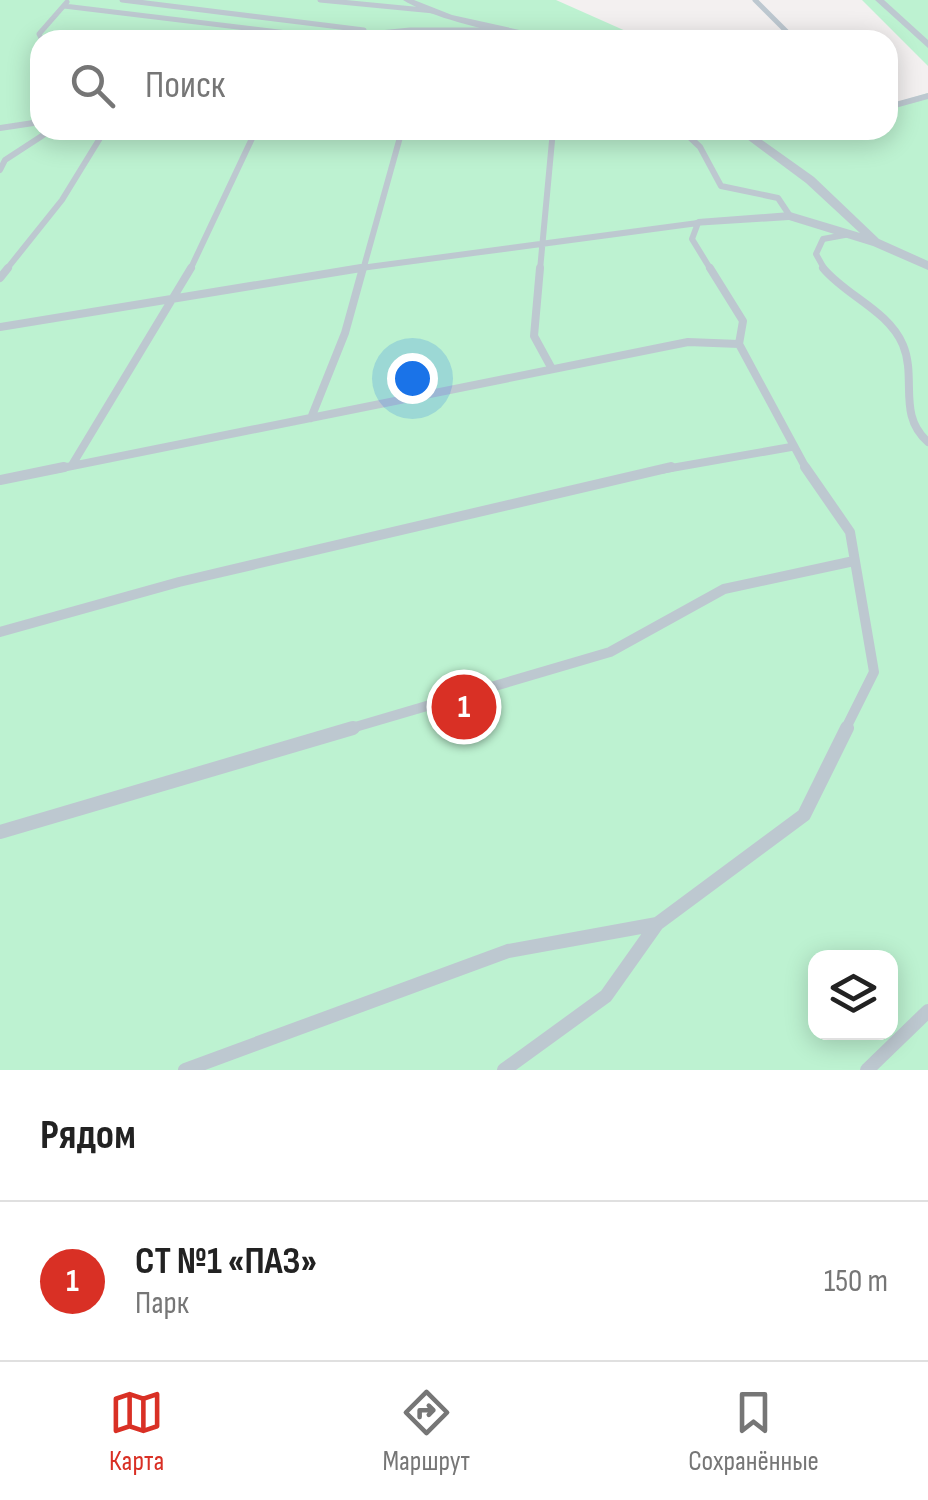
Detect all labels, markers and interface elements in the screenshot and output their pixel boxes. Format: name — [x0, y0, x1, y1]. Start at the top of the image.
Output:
search box — [30, 30, 898, 140]
icon: search — [65, 58, 120, 113]
text: Поиск — [145, 63, 225, 108]
your location — [387, 353, 438, 404]
pin: 1 — [432, 670, 496, 744]
map controls — [808, 950, 898, 1040]
button: layers — [808, 950, 898, 1040]
text: Рядом — [40, 1110, 136, 1161]
text: СТ №1 «ПАЗ» — [135, 1239, 317, 1284]
text: 1 — [66, 1262, 79, 1301]
text: 150 m — [824, 1262, 888, 1301]
text: Парк — [135, 1284, 189, 1323]
tab: Карта — [109, 1385, 164, 1478]
tab: Маршрут — [382, 1385, 470, 1478]
tab: Сохранённые — [688, 1385, 819, 1478]

